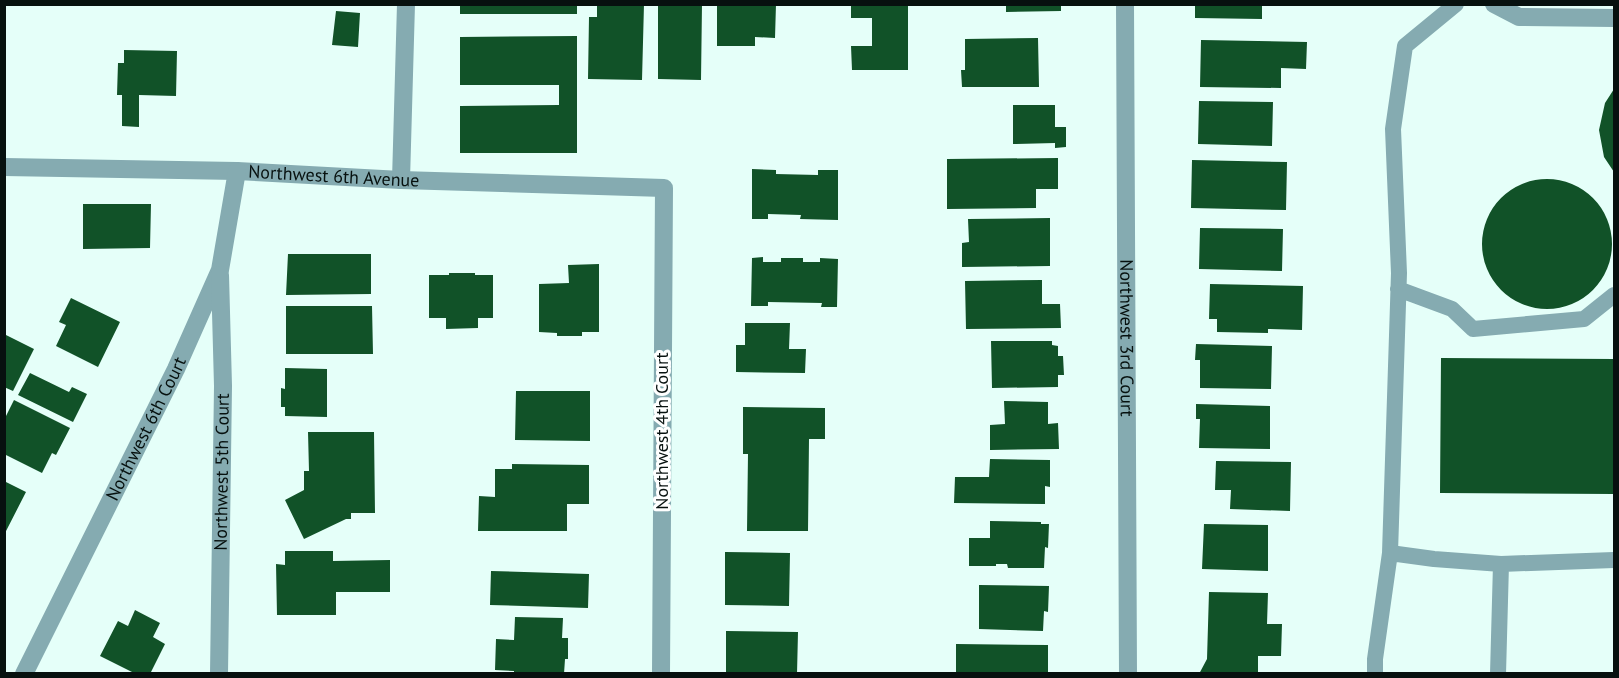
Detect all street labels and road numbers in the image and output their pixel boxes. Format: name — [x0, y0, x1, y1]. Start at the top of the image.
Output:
street label: Northwest 6th Avenue — [248, 160, 420, 192]
street label: Northwest 3rd Court — [1115, 259, 1139, 417]
street label: Northwest 4th Court — [650, 352, 673, 510]
street label: Northwest 6th Court — [100, 353, 191, 504]
street label: Northwest 5th Court — [209, 393, 234, 551]

